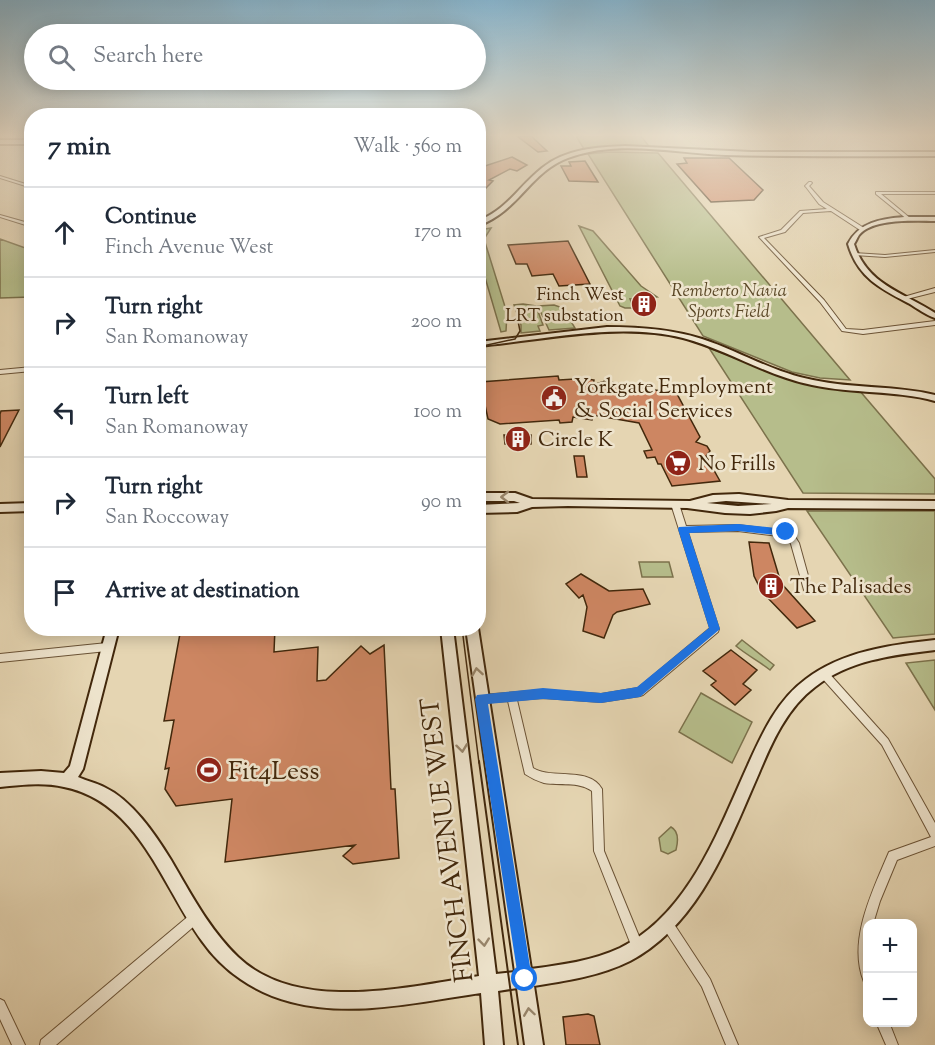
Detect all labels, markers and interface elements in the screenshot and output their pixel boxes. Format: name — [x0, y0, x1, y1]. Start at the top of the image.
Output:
search box — [24, 24, 486, 90]
icon: search — [45, 41, 78, 74]
text: Search here — [93, 41, 203, 73]
text: 7 min — [48, 129, 111, 166]
text: Walk · 560 m — [353, 133, 462, 162]
text: Continue — [105, 202, 196, 234]
icon: ahead — [48, 216, 81, 249]
text: 170 m — [414, 218, 462, 247]
text: Finch Avenue West — [105, 234, 273, 263]
park label: Remberto Navia Sports Field — [671, 279, 787, 326]
place label: Finch West LRT substation — [505, 283, 624, 330]
building icon: Finch West LRT substation — [629, 289, 659, 319]
text: Turn right — [105, 292, 202, 324]
icon: right — [48, 306, 81, 339]
text: 200 m — [411, 308, 462, 337]
text: San Romanoway — [105, 324, 249, 353]
place label: Yorkgate Employment & Social Services — [574, 373, 773, 427]
text: Turn left — [105, 382, 188, 414]
public building icon: Yorkgate Employment & Social Services — [539, 383, 569, 413]
icon: left — [48, 396, 81, 429]
text: 100 m — [413, 398, 462, 427]
text: San Romanoway — [105, 414, 249, 443]
building icon: Circle K — [503, 424, 533, 454]
place label: Circle K — [538, 426, 613, 456]
supermarket icon: No Frills — [663, 448, 693, 478]
place label: No Frills — [698, 450, 776, 480]
text: Turn right — [105, 472, 202, 504]
icon: right — [48, 486, 81, 519]
text: 90 m — [421, 488, 462, 517]
one-way arrow — [501, 491, 510, 503]
text: San Roccoway — [105, 504, 229, 533]
route end — [772, 518, 798, 544]
building icon: The Palisades — [756, 571, 786, 601]
place label: The Palisades — [790, 573, 912, 603]
icon: arrive — [48, 576, 81, 609]
text: Arrive at destination — [105, 576, 300, 608]
one-way arrow — [471, 667, 484, 677]
street label: FINCH AVENUE WEST — [413, 695, 484, 984]
one-way arrow — [455, 744, 467, 753]
place label: Fit4Less — [228, 754, 320, 791]
sports icon: Fit4Less — [194, 755, 224, 785]
map controls — [863, 919, 917, 1027]
button: + — [863, 919, 917, 973]
one-way arrow — [477, 937, 490, 947]
route start — [511, 965, 537, 991]
button: − — [863, 973, 917, 1027]
one-way arrow — [524, 1007, 536, 1017]

